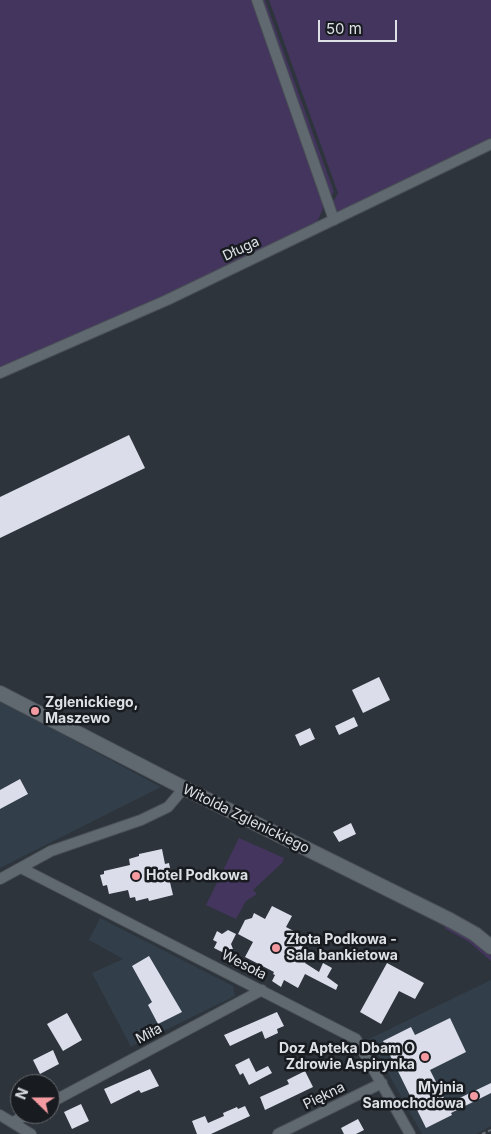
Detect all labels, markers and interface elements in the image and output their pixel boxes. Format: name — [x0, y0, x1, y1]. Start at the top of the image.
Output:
scale bar — [321, 10, 400, 42]
text: 50 m — [326, 19, 362, 38]
street label: Długa — [220, 233, 262, 265]
place label: Zglenickiego, Maszewo — [45, 695, 138, 728]
marker: Zglenickiego, Maszewo — [29, 705, 41, 717]
street label: Witolda Zglenickiego — [180, 781, 312, 857]
place label: Hotel Podkowa — [146, 868, 248, 884]
marker: Hotel Podkowa — [130, 870, 142, 882]
place label: Złota Podkowa - Sala bankietowa — [286, 932, 398, 964]
marker: Złota Podkowa - Sala bankietowa — [270, 942, 282, 954]
street label: Wesoła — [219, 947, 269, 983]
street label: Miła — [133, 1020, 165, 1048]
place label: Doz Apteka Dbam O Zdrowie Aspirynka — [279, 1041, 415, 1074]
marker: Doz Apteka Dbam O Zdrowie Aspirynka — [419, 1051, 431, 1063]
north arrow — [10, 1074, 60, 1124]
street label: Piękna — [300, 1079, 348, 1113]
place label: Myjnia Samochodowa — [363, 1080, 464, 1112]
text: N — [12, 1085, 31, 1102]
marker: Myjnia Samochodowa — [468, 1090, 480, 1102]

